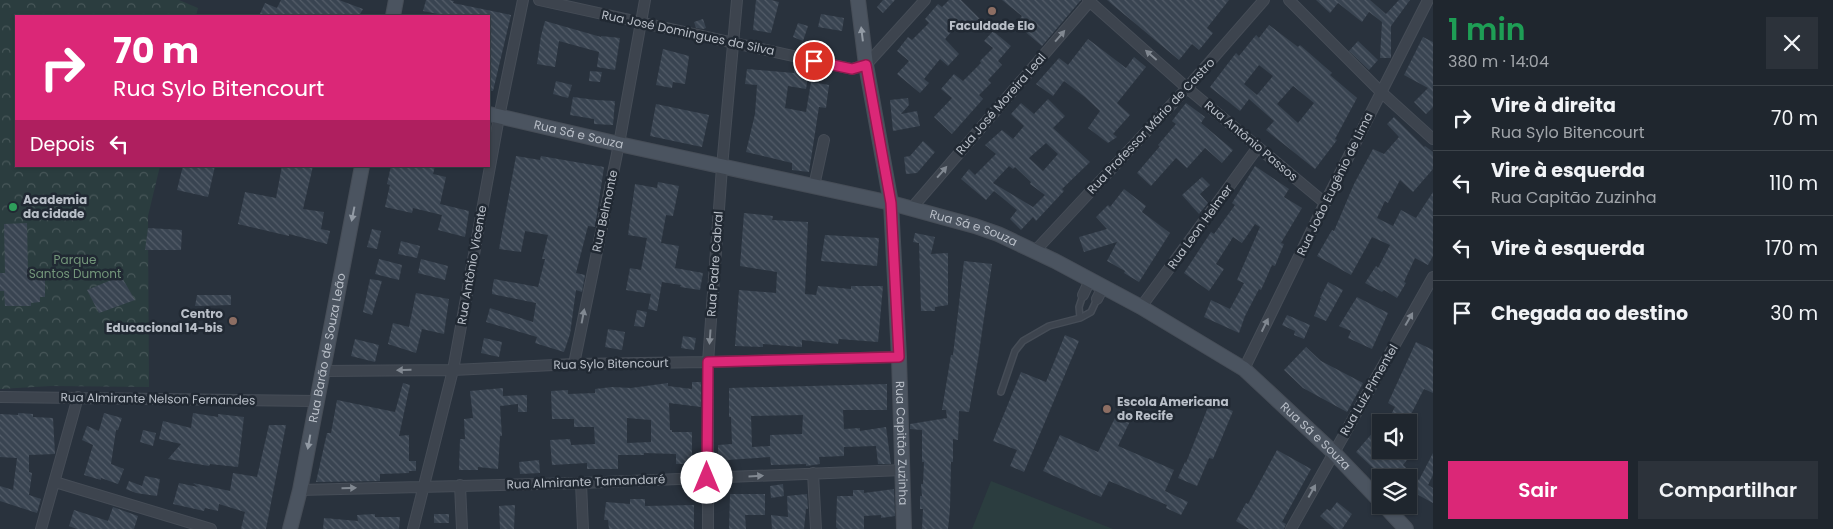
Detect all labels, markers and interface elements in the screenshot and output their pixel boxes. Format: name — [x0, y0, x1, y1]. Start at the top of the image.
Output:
marker: Faculdade Elo — [986, 5, 998, 17]
street label: Rua José Domingues da Silva — [600, 6, 776, 59]
text: 1 min — [1448, 8, 1526, 51]
place label: Faculdade Elo — [949, 17, 1035, 34]
button: close — [1766, 17, 1818, 69]
text: 70 m — [113, 26, 199, 75]
one-way arrow — [858, 26, 866, 42]
one-way arrow — [1054, 30, 1066, 42]
icon: right — [30, 35, 95, 100]
pin — [793, 40, 835, 82]
icon: arrive — [800, 47, 828, 75]
street label: Rua José Moreira Leal — [952, 49, 1050, 158]
one-way arrow — [1144, 50, 1157, 61]
text: 380 m · 14:04 — [1448, 50, 1549, 73]
street label: Rua Professor Mário de Castro — [1083, 54, 1219, 197]
text: Rua Sylo Bitencourt — [113, 73, 324, 104]
text: Vire à direita — [1491, 92, 1616, 119]
street label: Rua Antônio Passos — [1201, 96, 1302, 185]
icon: right — [1448, 104, 1476, 132]
text: 70 m — [1771, 105, 1818, 132]
street label: Rua João Eugênio de Lima — [1292, 109, 1377, 258]
street label: Rua Sá e Souza — [532, 116, 625, 153]
text: Rua Sylo Bitencourt — [1491, 121, 1645, 144]
icon: left — [105, 130, 133, 158]
text: Depois — [30, 131, 95, 158]
text: Vire à esquerda — [1491, 157, 1645, 184]
one-way arrow — [937, 166, 948, 179]
street label: Rua Belmonte — [588, 168, 622, 254]
icon: left — [1448, 169, 1476, 197]
text: 110 m — [1769, 170, 1818, 197]
street label: Rua Leon Helmer — [1163, 181, 1236, 272]
text: Rua Capitão Zuzinha — [1491, 186, 1657, 209]
place label: Academia da cidade — [23, 191, 87, 222]
marker: Academia da cidade — [7, 201, 19, 213]
street label: Rua Antônio Vicente — [453, 204, 490, 326]
street label: Rua Sá e Souza — [928, 205, 1020, 250]
one-way arrow — [349, 206, 357, 222]
street label: Rua Padre Cabral — [702, 211, 727, 317]
icon: left — [1448, 234, 1476, 262]
text: Vire à esquerda — [1491, 235, 1645, 262]
text: 170 m — [1765, 235, 1818, 262]
park label: Parque Santos Dumont — [29, 251, 121, 282]
street label: Rua Barão de Souza Leão — [304, 271, 349, 424]
icon: arrive — [1448, 299, 1476, 327]
text: Chegada ao destino — [1491, 300, 1688, 327]
text: 30 m — [1770, 300, 1818, 327]
place label: Centro Educacional 14-bis — [106, 305, 223, 336]
one-way arrow — [580, 307, 588, 323]
one-way arrow — [1405, 312, 1414, 325]
marker: Centro Educacional 14-bis — [227, 315, 239, 327]
one-way arrow — [1261, 318, 1269, 332]
one-way arrow — [706, 330, 714, 346]
street label: Rua Luiz Pimentel — [1335, 341, 1402, 439]
street label: Rua Sylo Bitencourt — [553, 354, 669, 373]
one-way arrow — [396, 366, 412, 374]
street label: Rua Capitão Zuzinha — [892, 381, 912, 505]
street label: Rua Almirante Nelson Fernandes — [60, 388, 256, 409]
place label: Escola Americana do Recife — [1117, 393, 1229, 424]
street label: Rua Sá e Souza — [1277, 398, 1355, 473]
marker: Escola Americana do Recife — [1101, 403, 1113, 415]
map controls — [1372, 414, 1417, 514]
button: sound — [1372, 414, 1417, 459]
one-way arrow — [304, 435, 312, 451]
position arrow — [680, 451, 732, 503]
button: Sair — [1448, 461, 1628, 519]
button: Compartilhar — [1638, 461, 1818, 519]
button: layers — [1372, 469, 1417, 514]
street label: Rua Almirante Tamandaré — [506, 470, 666, 493]
one-way arrow — [748, 472, 764, 480]
one-way arrow — [1308, 483, 1316, 498]
one-way arrow — [341, 484, 357, 492]

